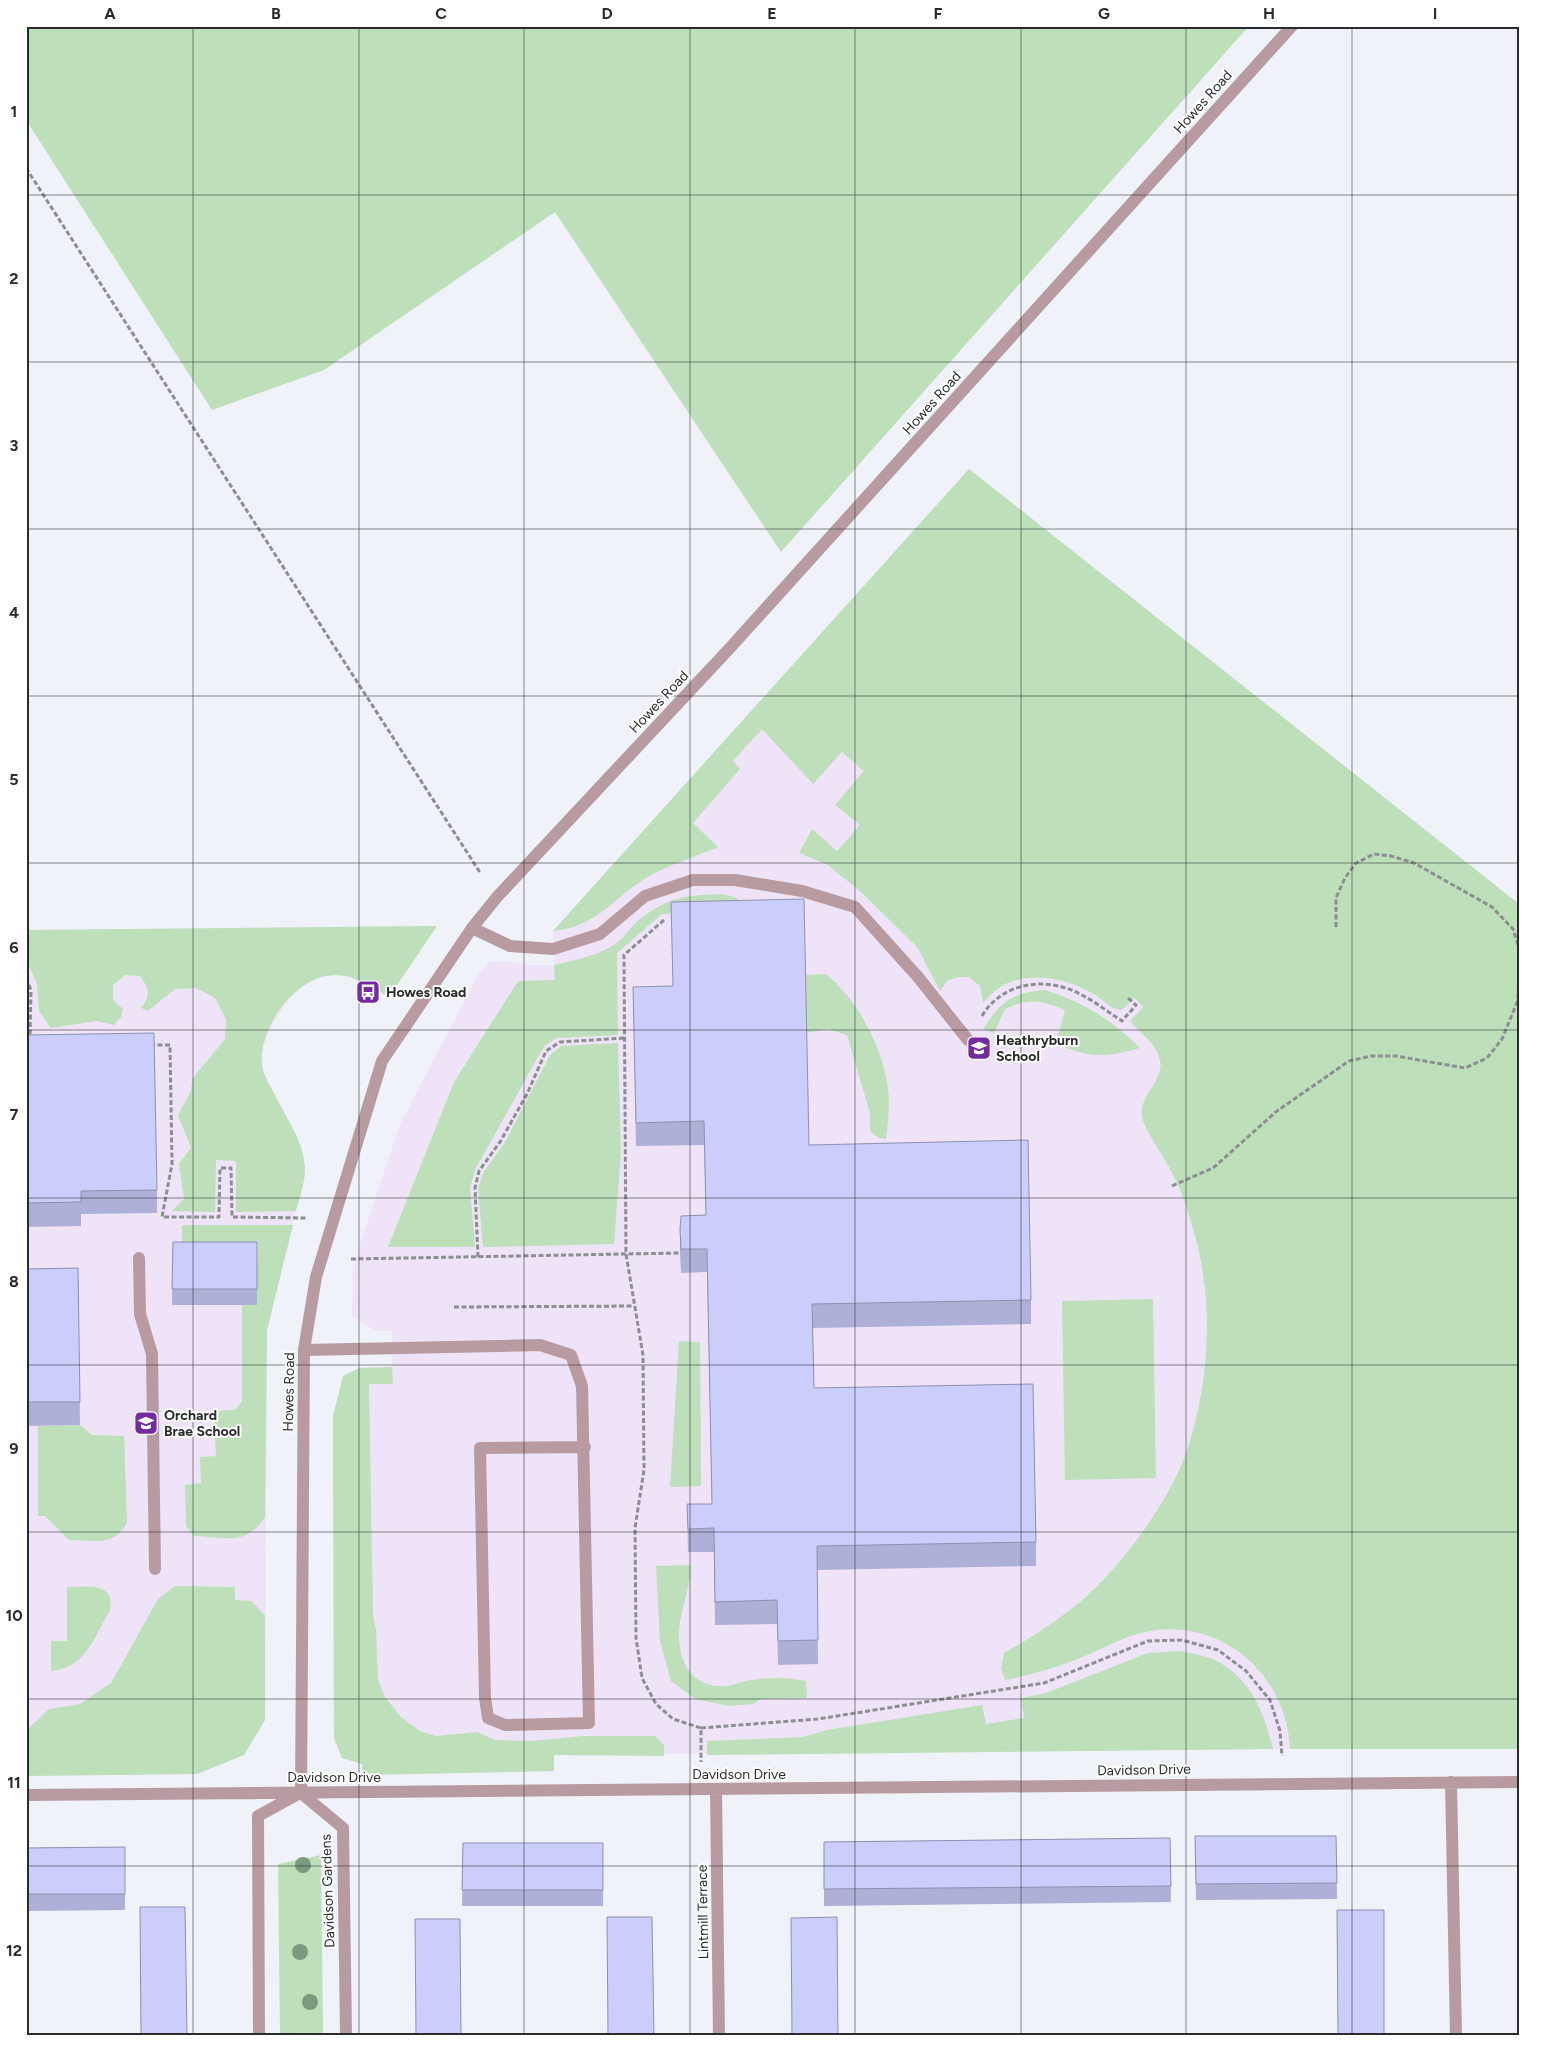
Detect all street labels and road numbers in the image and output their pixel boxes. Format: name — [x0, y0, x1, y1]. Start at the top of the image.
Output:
street label: Howes Road — [1170, 67, 1236, 137]
street label: Howes Road — [899, 368, 965, 438]
street label: Howes Road — [626, 667, 692, 737]
street label: Howes Road — [280, 1352, 298, 1432]
street label: Davidson Drive — [1097, 1761, 1191, 1779]
street label: Davidson Drive — [692, 1766, 786, 1783]
street label: Davidson Drive — [287, 1769, 381, 1786]
street label: Davidson Gardens — [318, 1834, 338, 1948]
street label: Lintmill Terrace — [694, 1864, 712, 1960]

